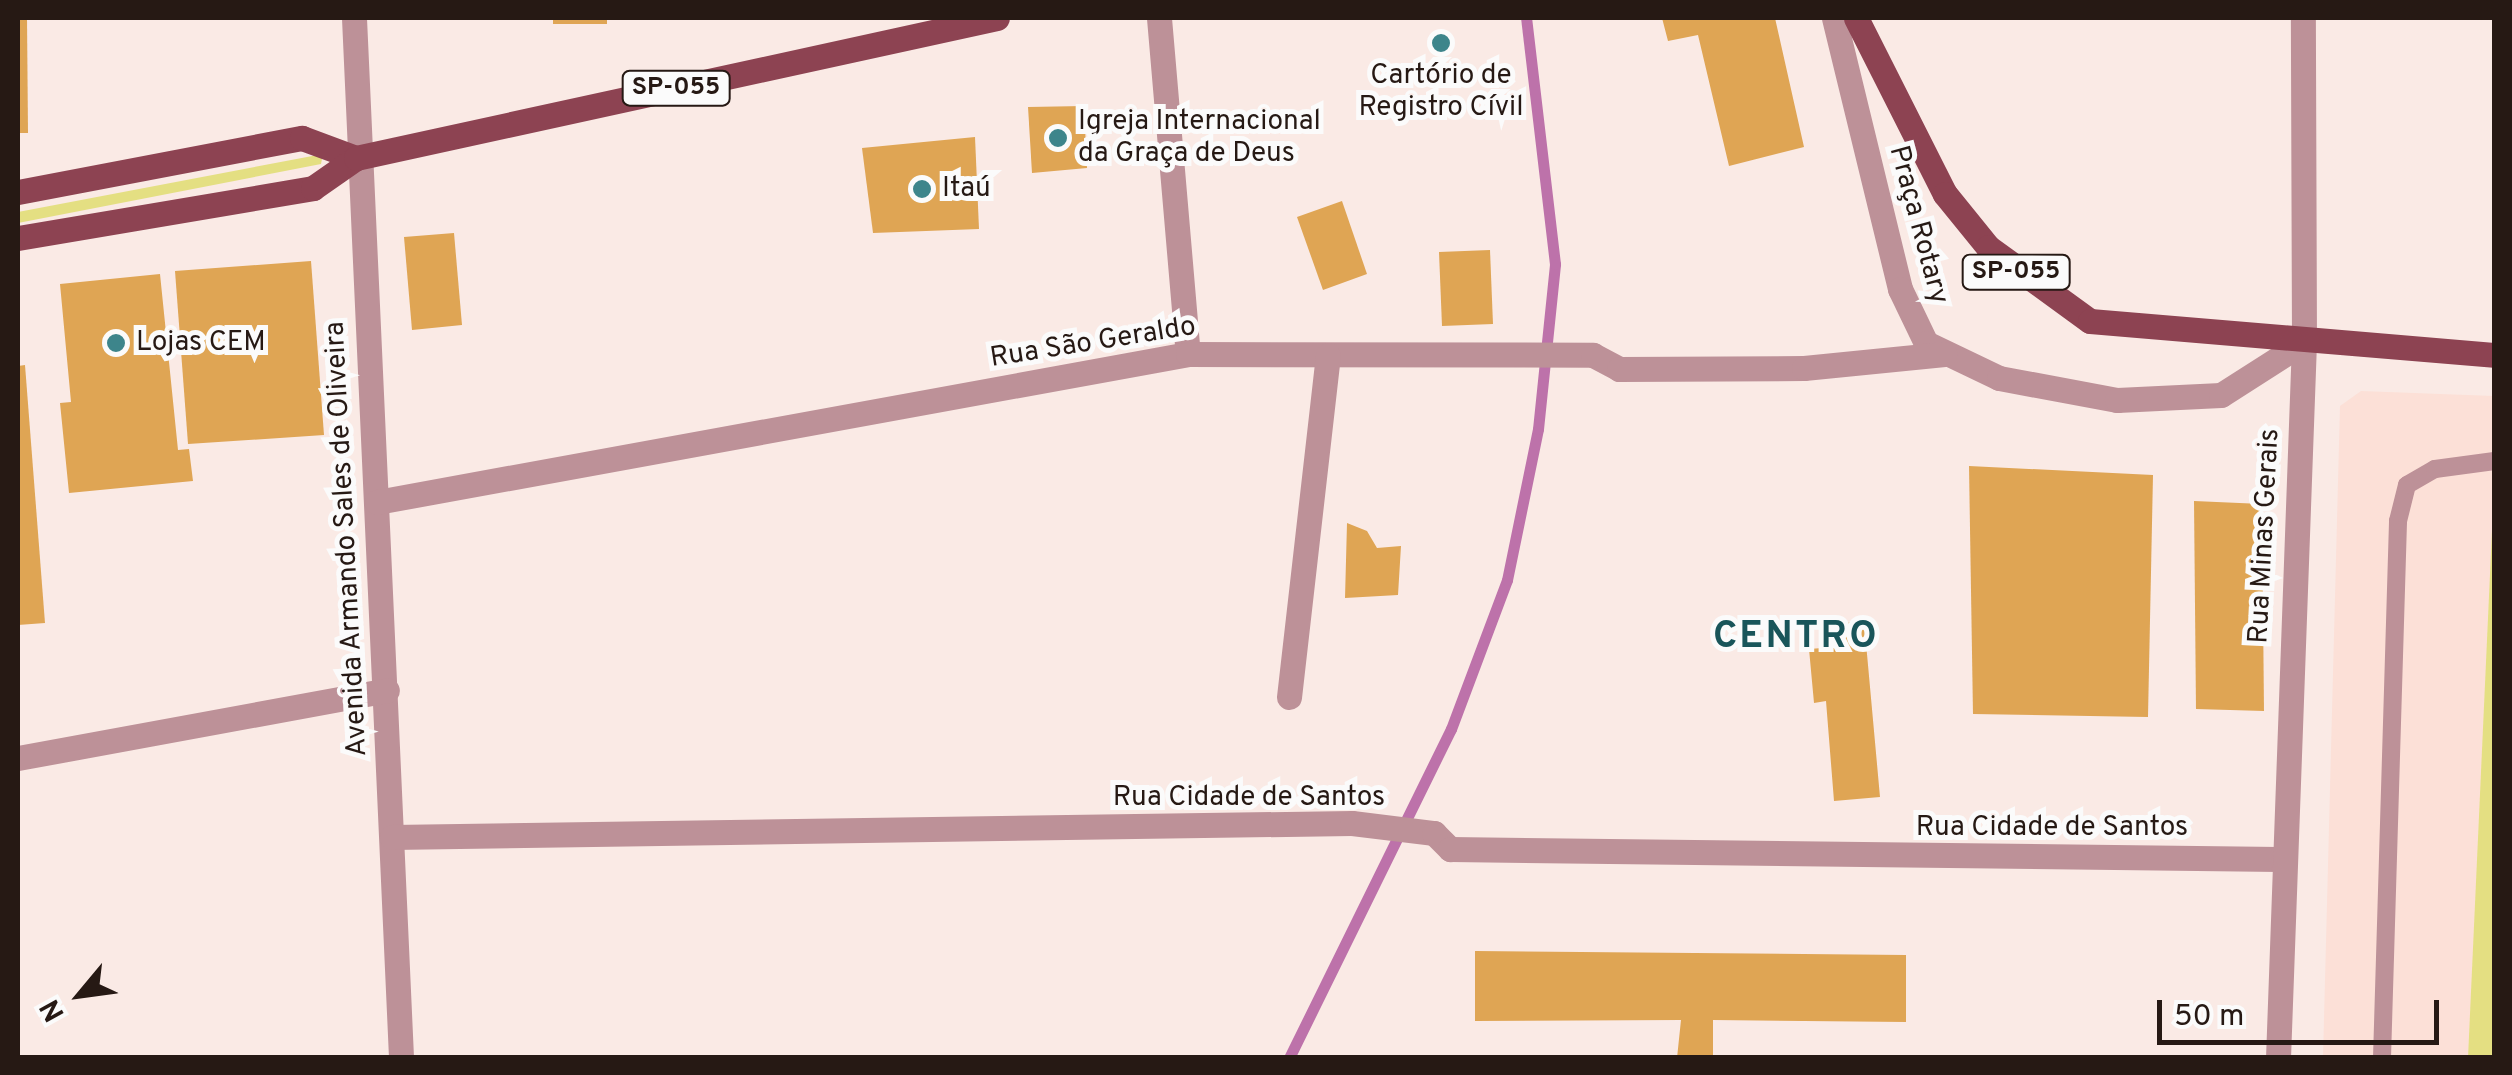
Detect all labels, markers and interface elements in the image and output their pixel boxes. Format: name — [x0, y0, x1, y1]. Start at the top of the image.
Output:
marker: Cartório de Registro Cívil — [1430, 32, 1452, 54]
place label: Cartório de Registro Cívil — [1358, 59, 1524, 125]
road number: SP-055 — [621, 68, 731, 108]
place label: Igreja Internacional da Graça de Deus — [1078, 105, 1321, 171]
marker: Igreja Internacional da Graça de Deus — [1047, 127, 1069, 149]
street label: Praça Rotary — [1881, 142, 1955, 308]
place label: Itaú — [942, 172, 991, 206]
marker: Itaú — [911, 178, 933, 200]
road number: SP-055 — [1961, 252, 2071, 292]
street label: Rua São Geraldo — [988, 310, 1198, 376]
street label: Avenida Armando Sales de Oliveira — [319, 320, 375, 758]
place label: Lojas CEM — [136, 326, 266, 360]
marker: Lojas CEM — [105, 332, 127, 354]
street label: Rua Minas Gerais — [2243, 428, 2287, 644]
district label: CENTRO — [1713, 615, 1879, 661]
street label: Rua Cidade de Santos — [1113, 781, 1385, 815]
street label: Rua Cidade de Santos — [1916, 811, 2188, 845]
north arrow — [30, 945, 130, 1045]
scale bar — [2162, 980, 2444, 1042]
text: N — [33, 992, 74, 1027]
text: 50 m — [2174, 999, 2244, 1036]

